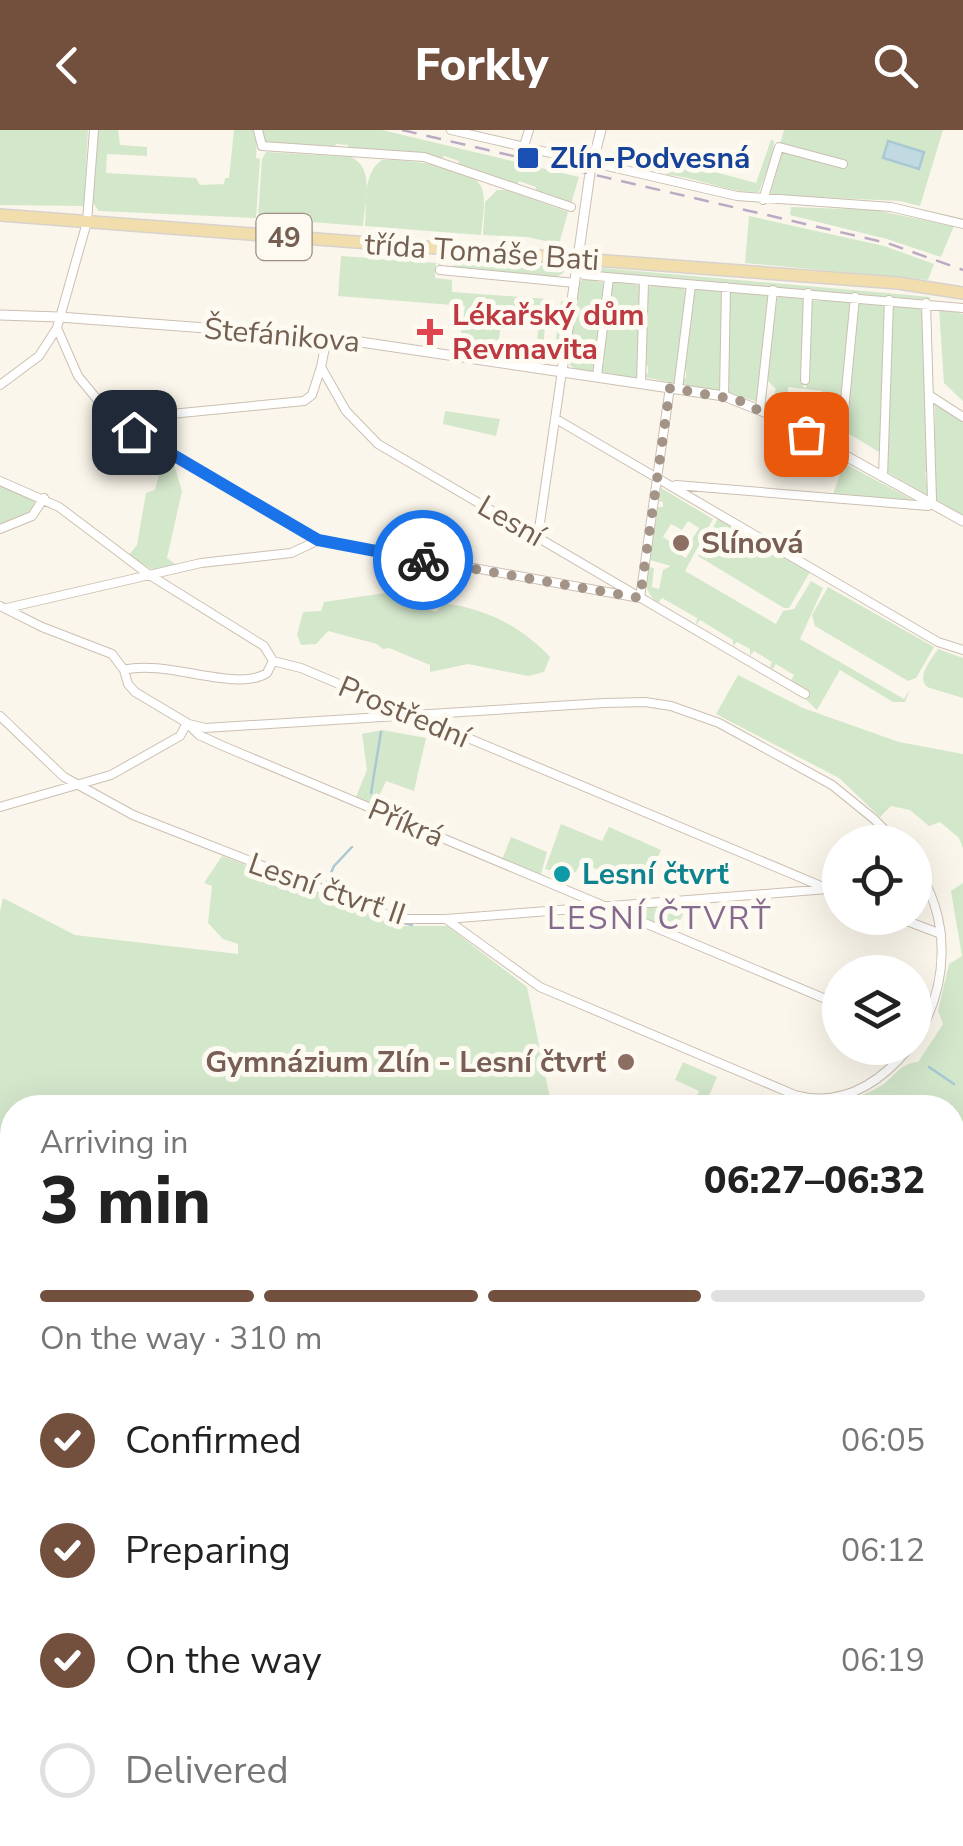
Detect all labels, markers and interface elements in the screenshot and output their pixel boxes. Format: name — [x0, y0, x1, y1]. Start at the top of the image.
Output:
text: Forkly — [415, 35, 548, 96]
icon: back — [40, 38, 95, 93]
icon: search — [868, 38, 923, 93]
place label: Zlín-Podvesná — [550, 138, 750, 179]
marker: Zlín-Podvesná — [515, 145, 541, 171]
road number: 49 — [256, 214, 312, 260]
street label: třída Tomáše Bati — [363, 224, 601, 281]
place label: Lékařský dům Revmavita — [452, 295, 645, 370]
street label: Štefánikova — [202, 308, 362, 363]
marker: Lékařský dům Revmavita — [417, 319, 443, 345]
pin — [92, 390, 177, 475]
pin — [764, 392, 849, 477]
icon: home — [107, 405, 162, 460]
icon: bag — [779, 407, 834, 462]
street label: Lesní — [470, 486, 553, 558]
courier — [373, 510, 473, 610]
place label: Slínová — [701, 523, 804, 564]
marker: Slínová — [670, 532, 692, 554]
icon: bike — [396, 533, 451, 588]
street label: Prostřední — [332, 666, 478, 759]
street label: Příkrá — [362, 789, 450, 858]
map controls — [822, 825, 932, 1065]
button: locate — [822, 825, 932, 935]
street label: Lesní čtvrť II — [243, 843, 411, 935]
place label: Lesní čtvrť — [582, 854, 729, 895]
marker: Lesní čtvrť — [551, 863, 573, 885]
district label: LESNÍ ČTVRŤ — [547, 897, 773, 940]
button: layers — [822, 955, 932, 1065]
place label: Gymnázium Zlín - Lesní čtvrť — [205, 1042, 606, 1083]
marker: Gymnázium Zlín - Lesní čtvrť — [615, 1051, 637, 1073]
text: Arriving in — [40, 1121, 188, 1164]
text: 06:27–06:32 — [704, 1155, 925, 1206]
text: 3 min — [40, 1157, 211, 1246]
text: On the way · 310 m — [40, 1317, 322, 1360]
icon: check — [40, 1413, 95, 1468]
text: Confirmed — [125, 1415, 302, 1466]
text: 06:05 — [841, 1419, 925, 1462]
icon: check — [40, 1523, 95, 1578]
text: Preparing — [125, 1525, 291, 1576]
text: 06:12 — [841, 1529, 925, 1572]
icon: check — [40, 1633, 95, 1688]
text: On the way — [125, 1635, 321, 1686]
text: 06:19 — [841, 1639, 925, 1682]
text: Delivered — [125, 1745, 289, 1796]

